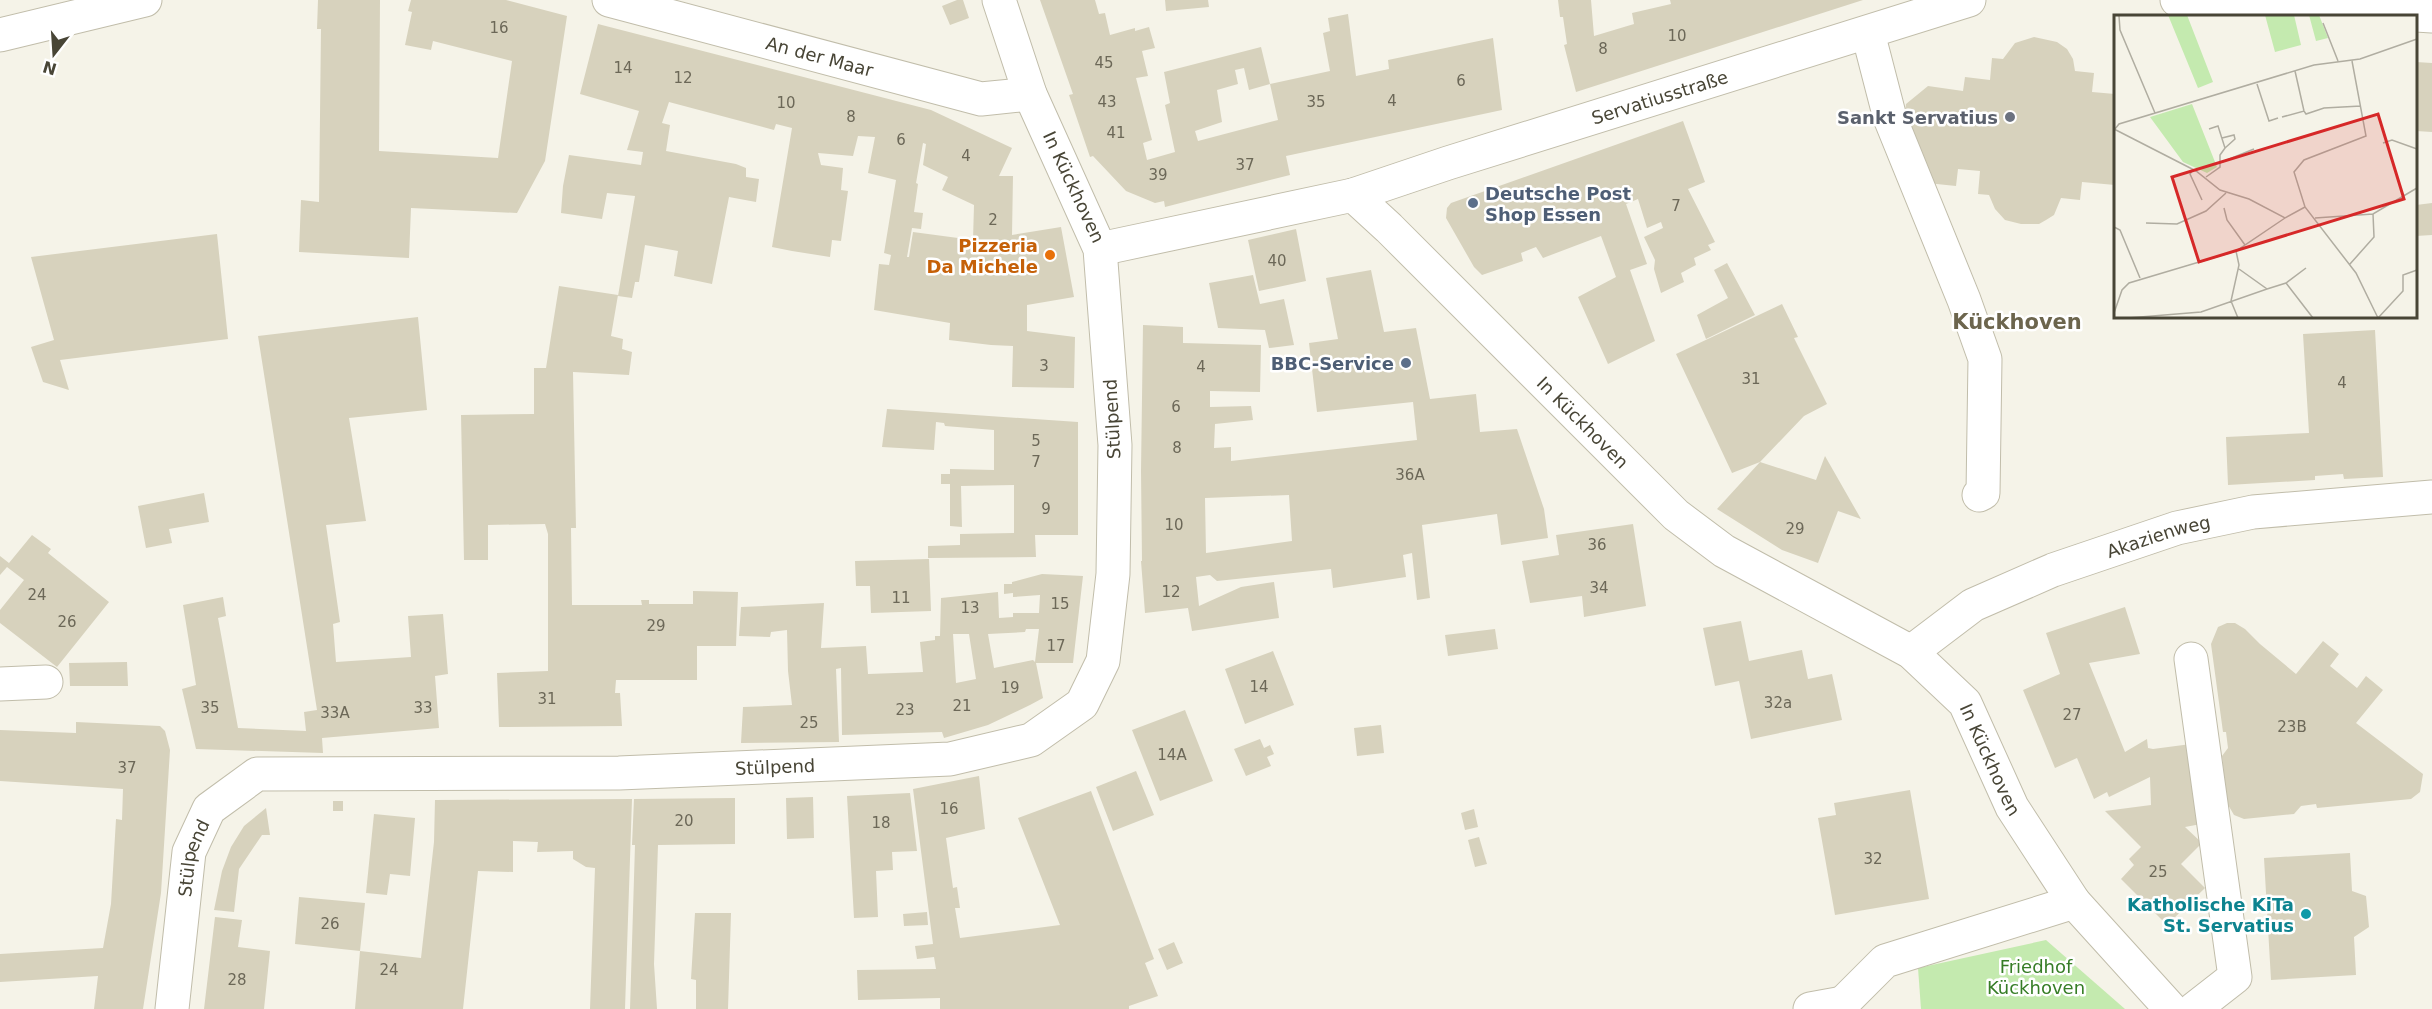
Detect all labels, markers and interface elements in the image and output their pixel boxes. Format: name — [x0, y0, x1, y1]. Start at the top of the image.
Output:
inset map — [2114, 15, 2417, 318]
house number: 16 — [489, 19, 509, 37]
north arrow — [24, 24, 84, 84]
house number: 10 — [1667, 27, 1687, 45]
street label: An der Maar — [764, 32, 876, 81]
house number: 8 — [1598, 40, 1608, 58]
house number: 45 — [1094, 54, 1114, 72]
text: N — [41, 57, 59, 79]
house number: 14 — [613, 59, 633, 77]
street label: Servatiusstraße — [1589, 66, 1730, 128]
house number: 12 — [673, 69, 693, 87]
house number: 6 — [1456, 72, 1466, 90]
house number: 4 — [1387, 92, 1397, 110]
house number: 43 — [1097, 93, 1117, 111]
house number: 35 — [1306, 93, 1326, 111]
house number: 10 — [776, 94, 796, 112]
place label: Sankt Servatius — [1837, 107, 1998, 128]
house number: 8 — [846, 108, 856, 126]
marker: Sankt Servatius — [2003, 110, 2017, 124]
house number: 41 — [1106, 124, 1126, 142]
street label: In Kückhoven — [1039, 128, 1109, 246]
house number: 6 — [896, 131, 906, 149]
house number: 4 — [961, 147, 971, 165]
house number: 37 — [1235, 156, 1255, 174]
house number: 39 — [1148, 166, 1168, 184]
place label: Deutsche Post Shop Essen — [1485, 183, 1632, 225]
marker: Deutsche Post Shop Essen — [1466, 196, 1480, 210]
house number: 7 — [1671, 197, 1681, 215]
house number: 2 — [988, 211, 998, 229]
place label: Pizzeria Da Michele — [926, 235, 1038, 277]
marker: Pizzeria Da Michele — [1043, 248, 1057, 262]
house number: 40 — [1267, 252, 1287, 270]
district label: Kückhoven — [1952, 310, 2082, 334]
place label: BBC-Service — [1271, 353, 1394, 374]
marker: BBC-Service — [1399, 356, 1413, 370]
house number: 3 — [1039, 357, 1049, 375]
house number: 4 — [1196, 358, 1206, 376]
house number: 31 — [1741, 370, 1761, 388]
street label: In Kückhoven — [1533, 372, 1633, 472]
house number: 4 — [2337, 374, 2347, 392]
street label: Stülpend — [1099, 378, 1125, 460]
house number: 6 — [1171, 398, 1181, 416]
house number: 5 — [1031, 432, 1041, 450]
house number: 8 — [1172, 439, 1182, 457]
house number: 7 — [1031, 453, 1041, 471]
house number: 36A — [1395, 466, 1425, 484]
house number: 9 — [1041, 500, 1051, 518]
street label: Akazienweg — [2104, 511, 2212, 562]
house number: 10 — [1164, 516, 1184, 534]
house number: 29 — [1785, 520, 1805, 538]
house number: 36 — [1587, 536, 1607, 554]
house number: 34 — [1589, 579, 1609, 597]
house number: 12 — [1161, 583, 1181, 601]
house number: 24 — [27, 586, 47, 604]
house number: 11 — [891, 589, 911, 607]
house number: 15 — [1050, 595, 1070, 613]
house number: 13 — [960, 599, 980, 617]
house number: 26 — [57, 613, 77, 631]
house number: 29 — [646, 617, 666, 635]
house number: 17 — [1046, 637, 1066, 655]
house number: 14 — [1249, 678, 1269, 696]
house number: 19 — [1000, 679, 1020, 697]
house number: 31 — [537, 690, 557, 708]
house number: 32a — [1764, 694, 1792, 712]
house number: 21 — [952, 697, 972, 715]
house number: 35 — [200, 699, 220, 717]
house number: 33 — [413, 699, 433, 717]
street label: In Kückhoven — [1956, 700, 2025, 819]
house number: 23 — [895, 701, 915, 719]
house number: 33A — [320, 704, 350, 722]
house number: 27 — [2062, 706, 2082, 724]
house number: 25 — [799, 714, 819, 732]
house number: 23B — [2277, 718, 2307, 736]
house number: 14A — [1157, 746, 1187, 764]
street label: Stülpend — [735, 754, 816, 779]
house number: 37 — [117, 759, 137, 777]
house number: 16 — [939, 800, 959, 818]
house number: 20 — [674, 812, 694, 830]
house number: 18 — [871, 814, 891, 832]
street label: Stülpend — [174, 816, 213, 898]
house number: 32 — [1863, 850, 1883, 868]
house number: 25 — [2148, 863, 2168, 881]
place label: Katholische KiTa St. Servatius — [2127, 894, 2294, 936]
marker: Katholische KiTa St. Servatius — [2299, 907, 2313, 921]
house number: 26 — [320, 915, 340, 933]
park label: Friedhof Kückhoven — [1987, 956, 2085, 998]
house number: 24 — [379, 961, 399, 979]
house number: 28 — [227, 971, 247, 989]

